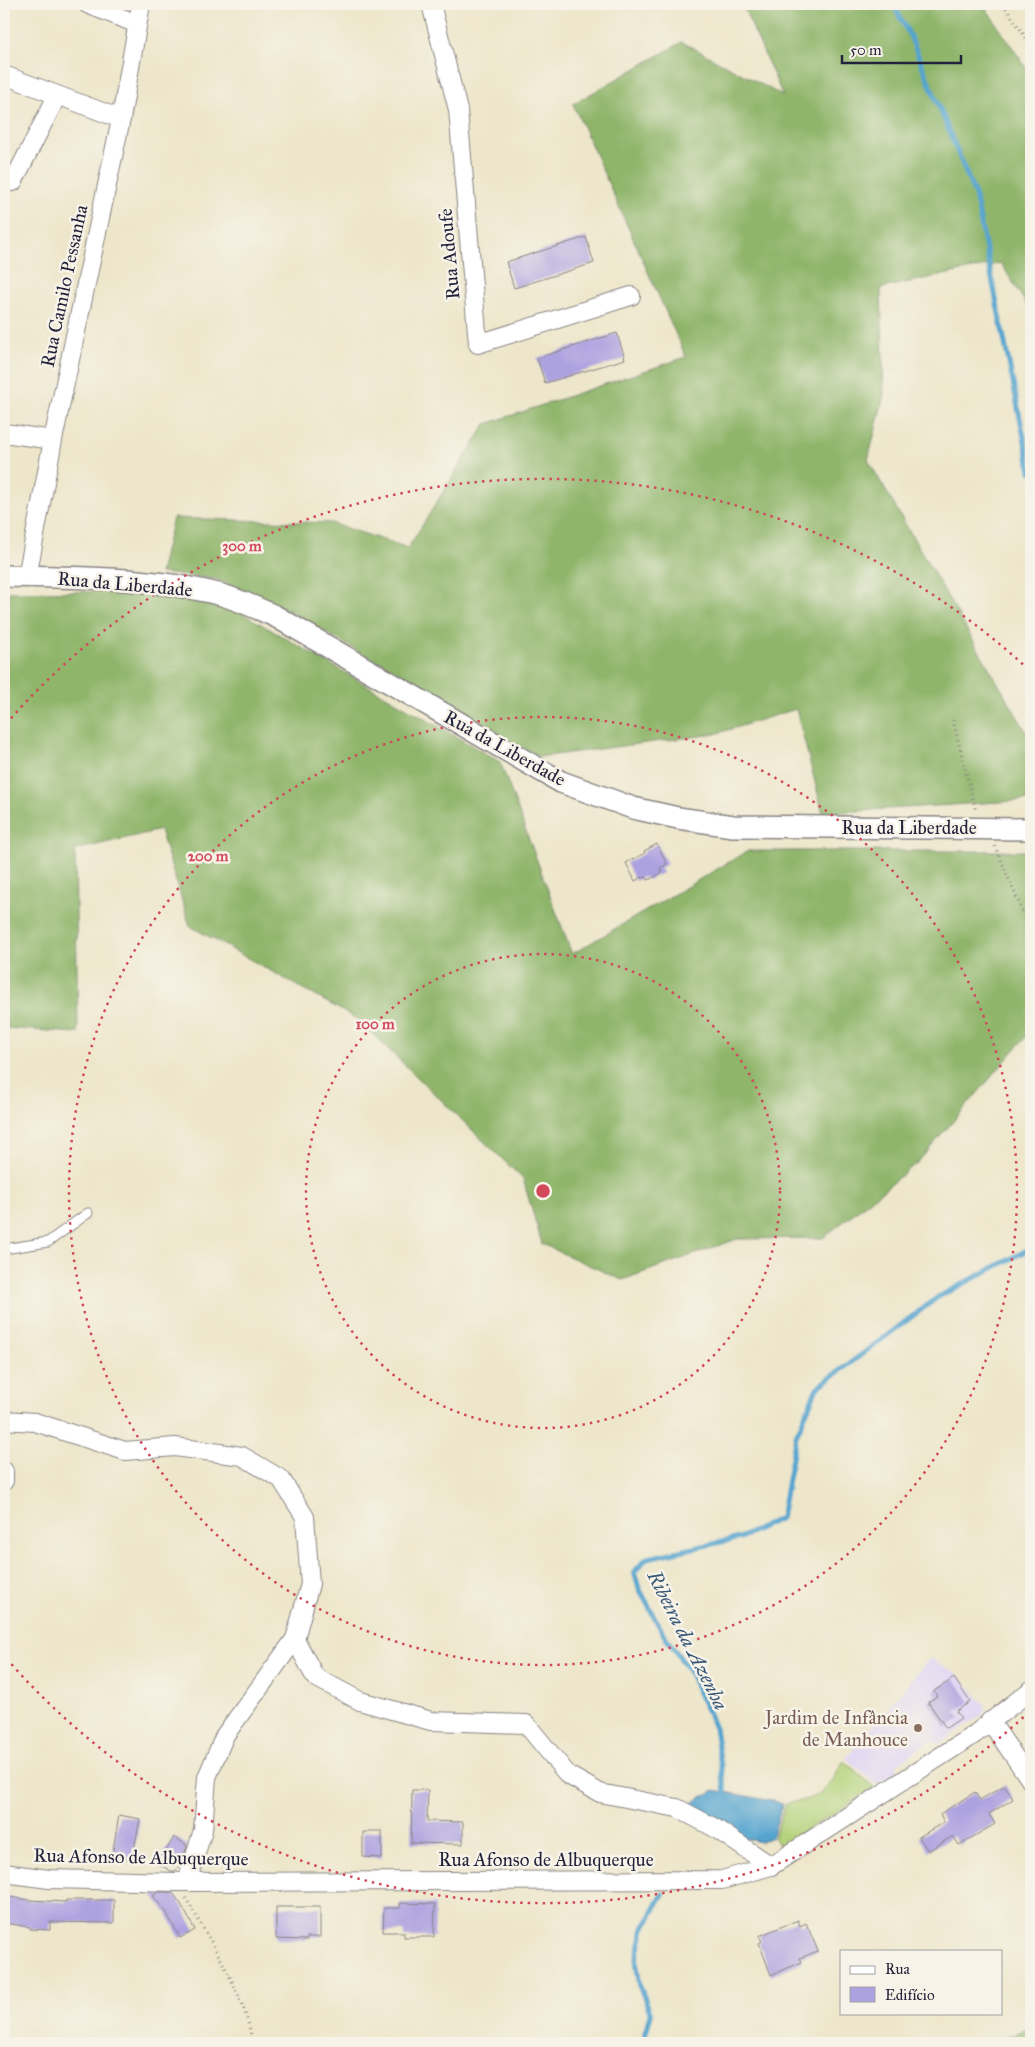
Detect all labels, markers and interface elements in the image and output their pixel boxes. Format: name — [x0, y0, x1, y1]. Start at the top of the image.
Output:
scale bar — [842, 32, 961, 64]
text: 50 m — [850, 41, 882, 59]
street label: Rua Camilo Pessanha — [36, 202, 93, 369]
street label: Rua Adoufe — [434, 207, 464, 301]
text: 300 m — [222, 537, 262, 556]
street label: Rua da Liberdade — [57, 567, 194, 601]
street label: Rua da Liberdade — [440, 705, 570, 791]
street label: Rua da Liberdade — [841, 816, 977, 839]
text: 200 m — [188, 847, 229, 865]
text: 100 m — [355, 1015, 395, 1033]
centre of rings — [534, 1182, 552, 1200]
water label: Ribeira da Azenha — [642, 1565, 733, 1714]
place label: Jardim de Infância de Manhouce — [763, 1706, 909, 1751]
marker: Jardim de Infância de Manhouce — [912, 1722, 924, 1734]
street label: Rua Afonso de Albuquerque — [33, 1844, 249, 1871]
street label: Rua Afonso de Albuquerque — [438, 1848, 654, 1872]
legend — [840, 1950, 1002, 2014]
text: Rua — [885, 1960, 910, 1978]
text: Edifício — [885, 1986, 935, 2004]

